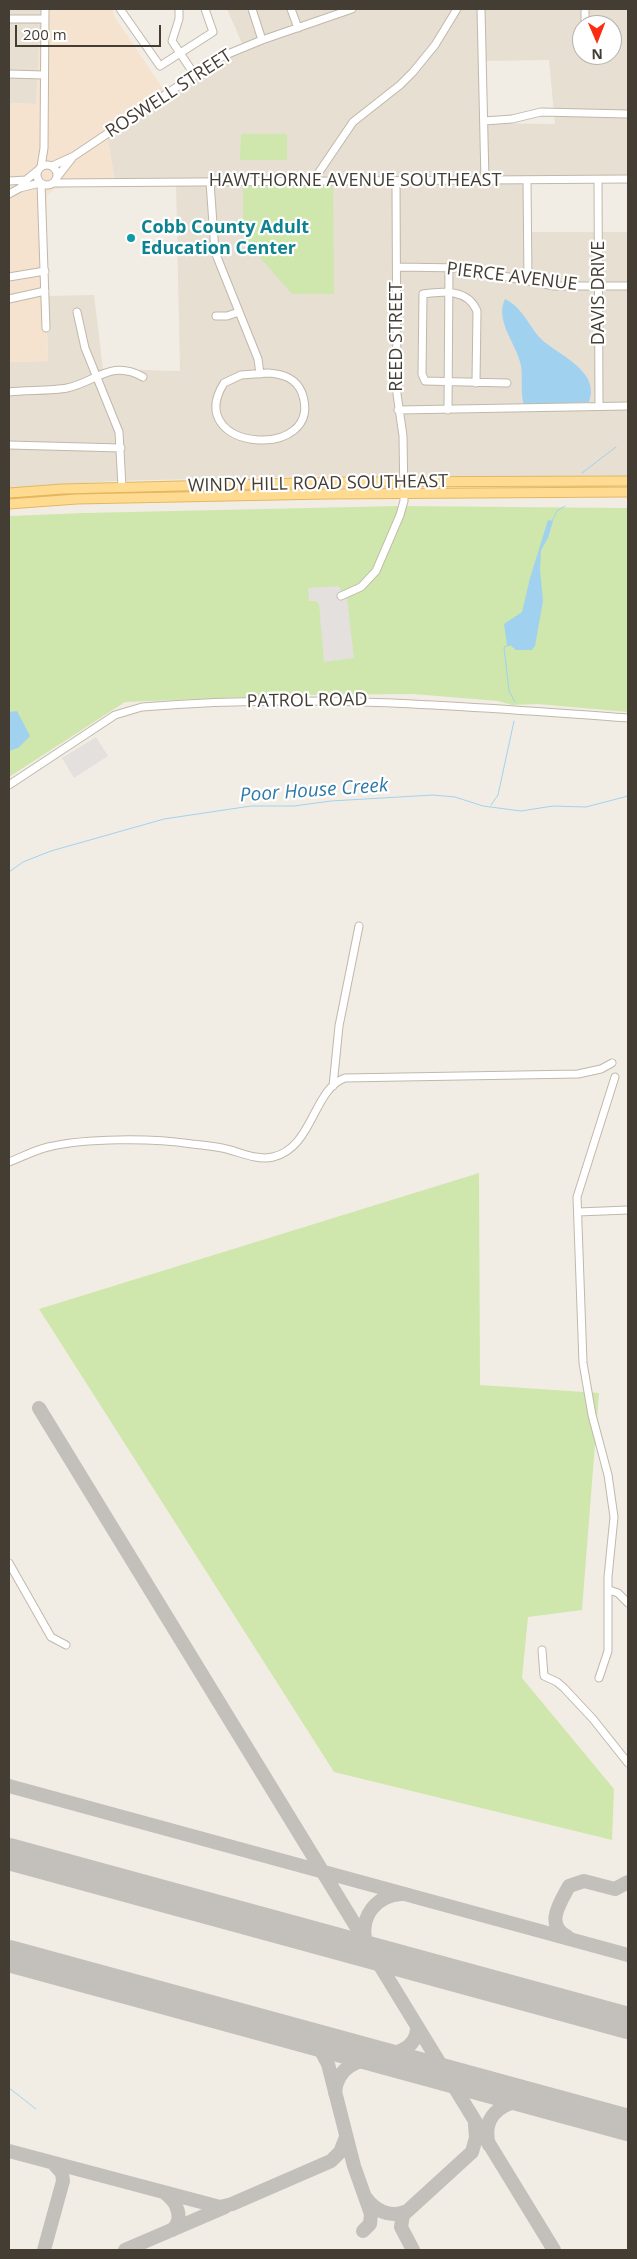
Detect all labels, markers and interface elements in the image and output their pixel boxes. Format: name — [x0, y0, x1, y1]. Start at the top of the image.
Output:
scale bar — [18, 15, 164, 47]
north arrow — [572, 15, 622, 65]
text: 200 m — [23, 24, 67, 44]
street label: ROSWELL STREET — [102, 45, 236, 143]
text: N — [591, 45, 603, 64]
street label: HAWTHORNE AVENUE SOUTHEAST — [209, 170, 501, 192]
place label: Cobb County Adult Education Center — [141, 217, 309, 260]
marker: Cobb County Adult Education Center — [125, 232, 137, 244]
street label: DAVIS DRIVE — [588, 241, 610, 345]
street label: PIERCE AVENUE — [445, 258, 579, 296]
street label: REED STREET — [386, 282, 408, 392]
street label: WINDY HILL ROAD SOUTHEAST — [188, 471, 448, 497]
street label: PATROL ROAD — [246, 689, 368, 713]
water label: Poor House Creek — [239, 774, 389, 808]

